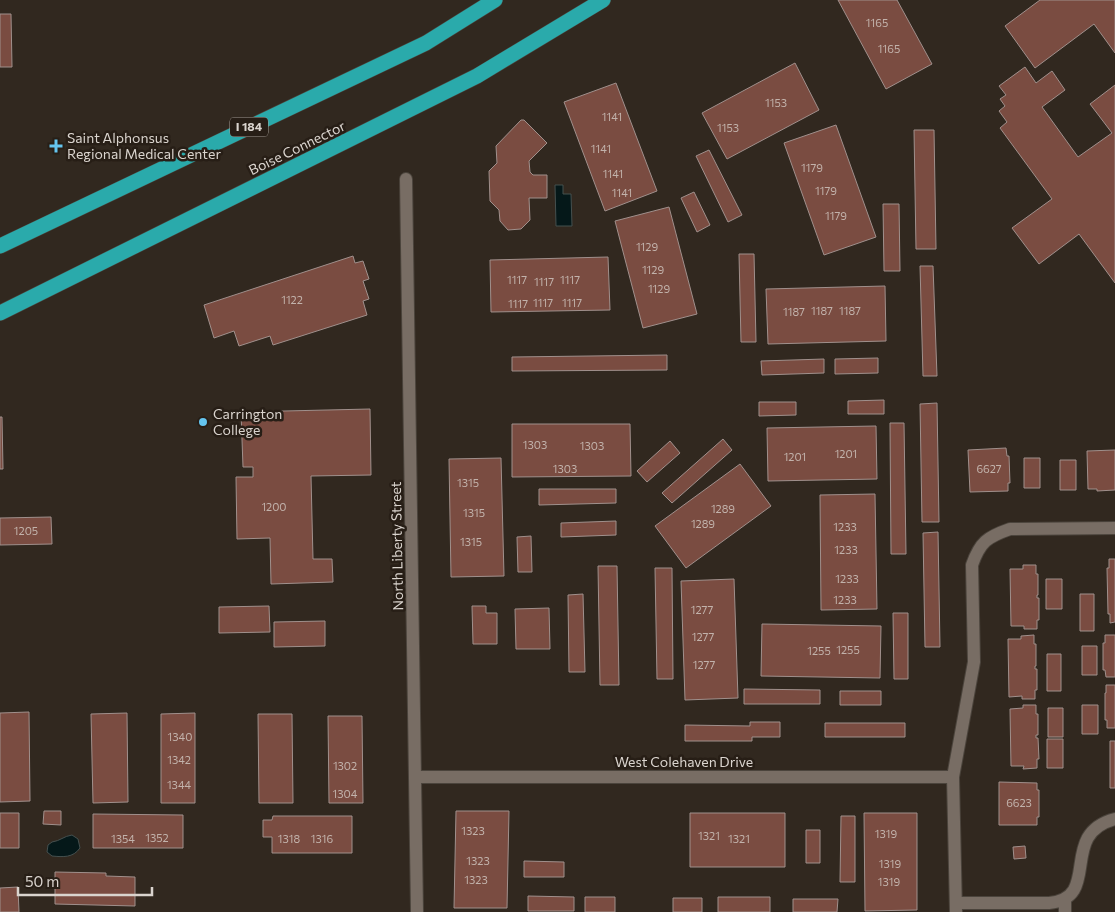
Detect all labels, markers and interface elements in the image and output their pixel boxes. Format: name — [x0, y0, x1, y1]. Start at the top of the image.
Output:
house number: 1165 — [866, 16, 888, 29]
house number: 1165 — [878, 42, 900, 55]
house number: 1153 — [765, 96, 787, 109]
house number: 1141 — [602, 110, 622, 123]
street label: Boise Connector — [246, 117, 348, 178]
road number: I 184 — [230, 118, 268, 136]
house number: 1153 — [717, 121, 739, 134]
place label: Saint Alphonsus Regional Medical Center — [67, 129, 221, 162]
marker: Saint Alphonsus Regional Medical Center — [49, 139, 63, 153]
house number: 1141 — [591, 142, 611, 155]
house number: 1179 — [801, 161, 823, 174]
house number: 1141 — [603, 167, 623, 180]
house number: 1179 — [815, 184, 837, 197]
house number: 1141 — [612, 186, 632, 199]
house number: 1179 — [825, 209, 847, 222]
house number: 1129 — [636, 240, 658, 253]
house number: 1129 — [642, 263, 664, 276]
house number: 1117 — [507, 273, 527, 286]
house number: 1117 — [560, 273, 580, 286]
house number: 1117 — [534, 275, 554, 288]
house number: 1129 — [648, 282, 670, 295]
house number: 1122 — [281, 293, 303, 306]
house number: 1117 — [533, 296, 553, 309]
house number: 1117 — [562, 296, 582, 309]
house number: 1117 — [508, 297, 528, 310]
house number: 1187 — [811, 304, 833, 317]
house number: 1187 — [839, 304, 861, 317]
house number: 1187 — [783, 305, 805, 318]
place label: Carrington College — [213, 405, 282, 438]
marker: Carrington College — [197, 416, 209, 428]
house number: 1303 — [523, 438, 547, 451]
house number: 1303 — [580, 439, 604, 452]
house number: 1201 — [835, 447, 857, 460]
house number: 1201 — [784, 450, 806, 463]
house number: 1303 — [553, 462, 577, 475]
house number: 6627 — [976, 462, 1002, 475]
house number: 1315 — [457, 476, 479, 489]
street label: North Liberty Street — [387, 481, 406, 611]
house number: 1200 — [261, 500, 287, 513]
house number: 1289 — [711, 502, 735, 515]
house number: 1315 — [463, 506, 485, 519]
house number: 1289 — [691, 517, 715, 530]
house number: 1233 — [833, 520, 857, 533]
house number: 1205 — [14, 524, 38, 537]
house number: 1315 — [460, 535, 482, 548]
house number: 1233 — [834, 543, 858, 556]
house number: 1233 — [835, 572, 859, 585]
house number: 1233 — [833, 593, 857, 606]
house number: 1277 — [691, 603, 713, 616]
house number: 1277 — [692, 630, 714, 643]
house number: 1255 — [836, 643, 860, 656]
house number: 1255 — [807, 644, 831, 657]
house number: 1277 — [693, 658, 715, 671]
house number: 1340 — [168, 730, 192, 743]
house number: 1342 — [167, 753, 191, 766]
street label: West Colehaven Drive — [615, 753, 753, 770]
house number: 1302 — [333, 759, 357, 772]
house number: 1344 — [167, 778, 191, 791]
house number: 1304 — [333, 787, 358, 800]
house number: 6623 — [1006, 796, 1032, 809]
house number: 1323 — [461, 824, 485, 837]
house number: 1319 — [875, 827, 898, 840]
house number: 1321 — [698, 829, 720, 842]
house number: 1352 — [145, 831, 169, 844]
house number: 1354 — [111, 832, 135, 845]
house number: 1318 — [278, 832, 301, 845]
house number: 1316 — [311, 832, 334, 845]
house number: 1321 — [728, 832, 750, 845]
house number: 1323 — [466, 854, 490, 867]
house number: 1319 — [879, 857, 902, 870]
scale bar — [18, 864, 151, 896]
text: 50 m — [25, 872, 59, 890]
house number: 1323 — [464, 873, 488, 886]
house number: 1319 — [878, 875, 901, 888]

